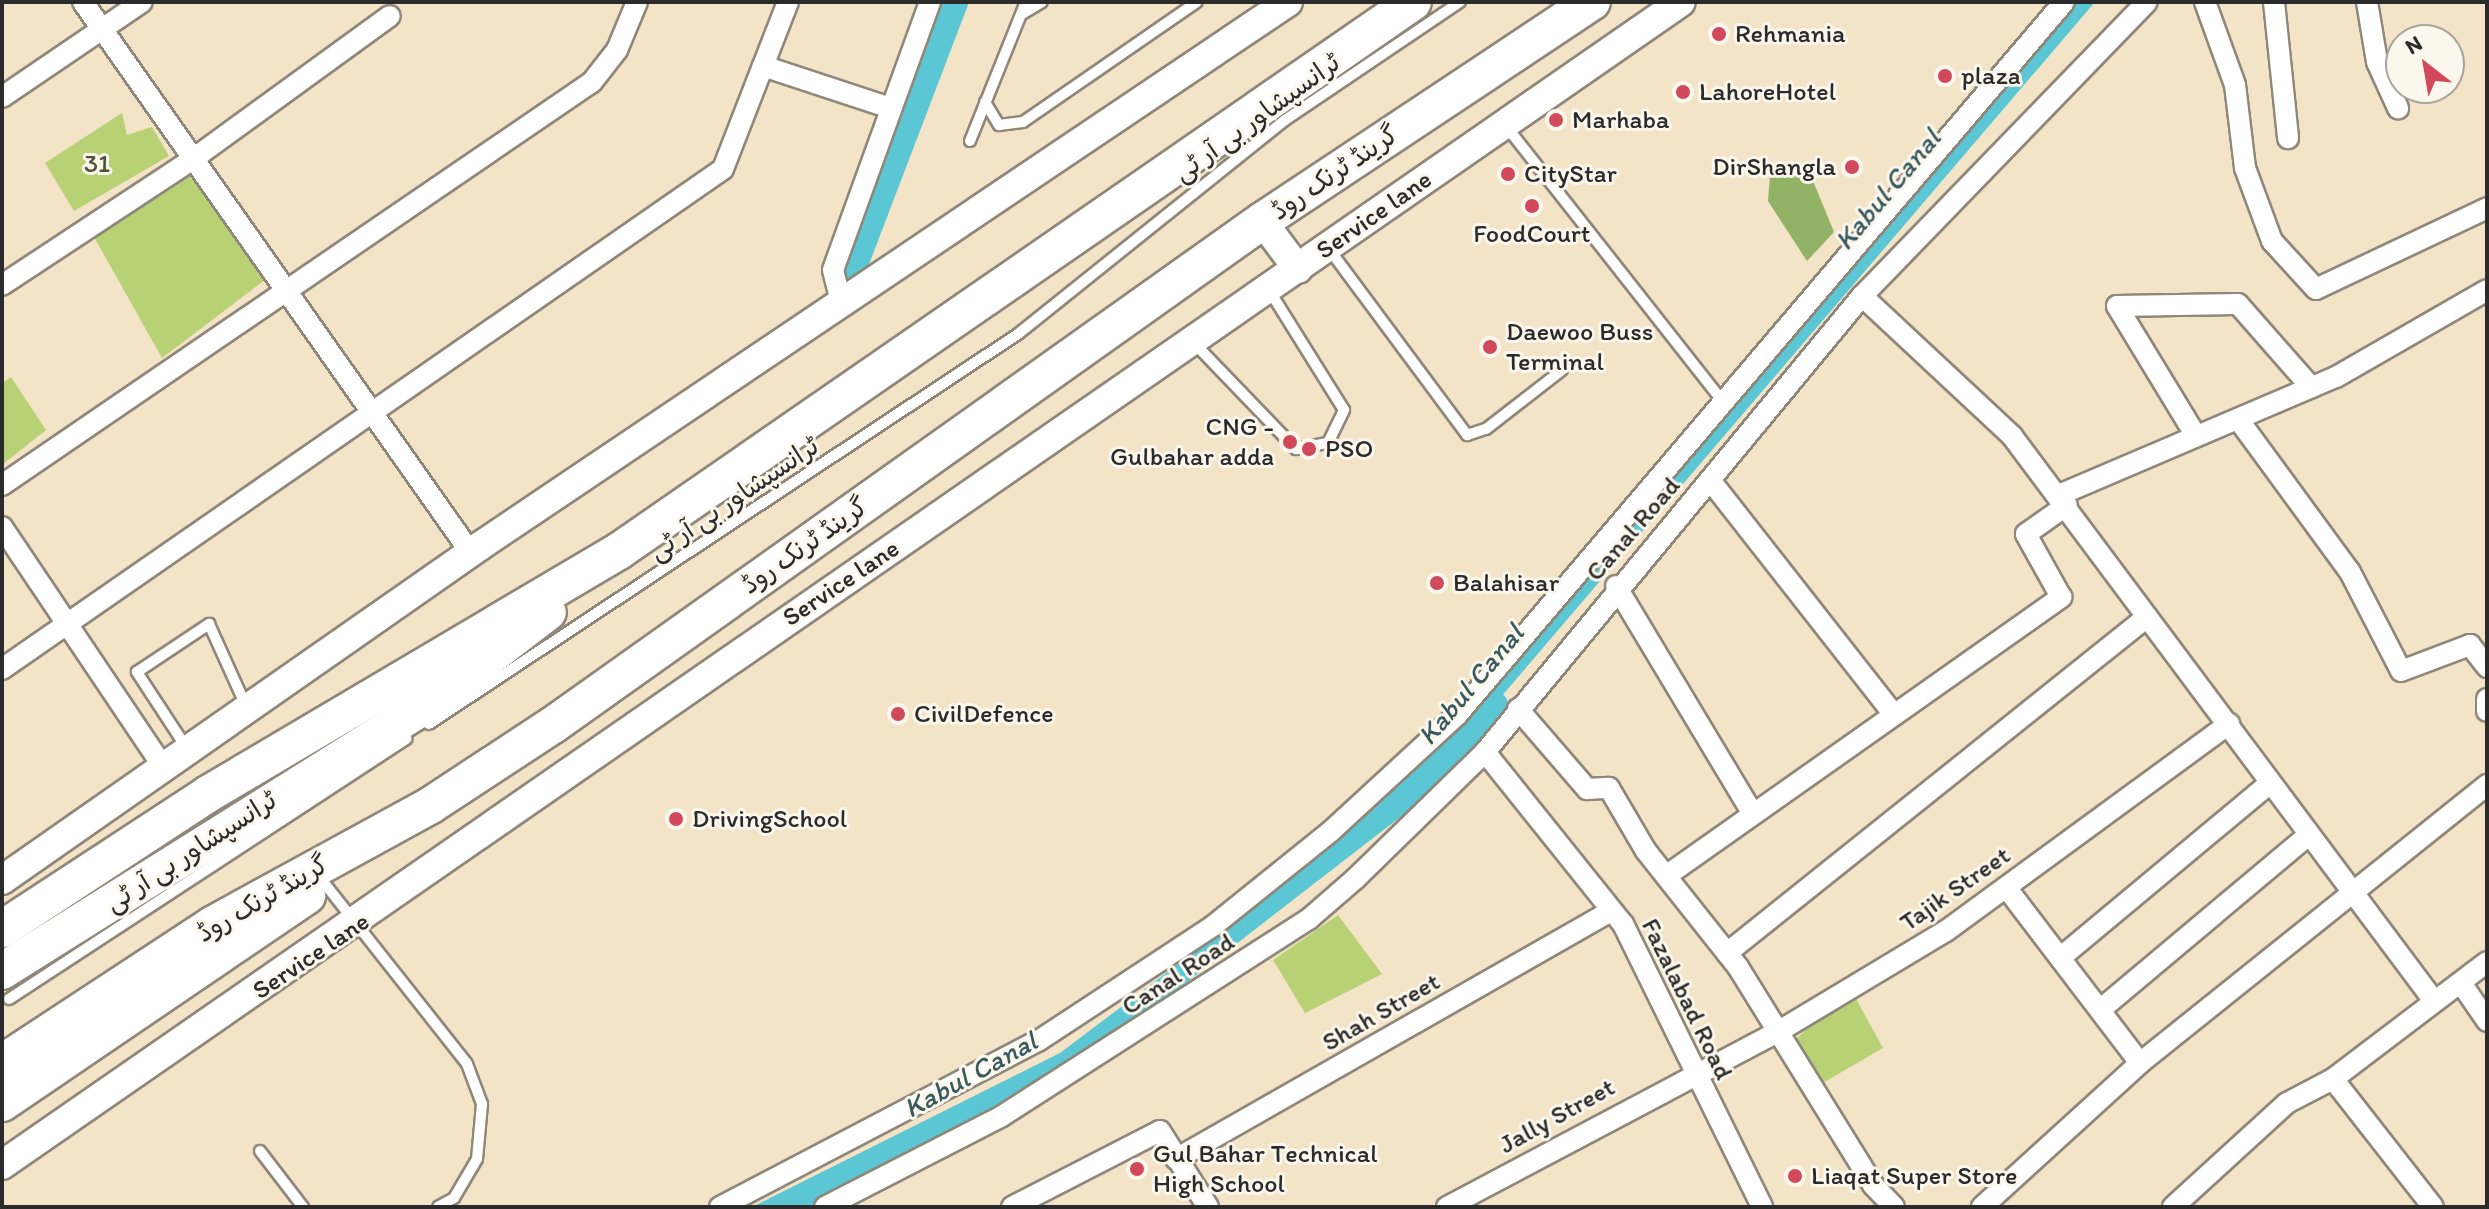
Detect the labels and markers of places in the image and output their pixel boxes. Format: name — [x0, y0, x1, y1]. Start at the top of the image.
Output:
place label: Rehmania — [1735, 18, 1846, 50]
marker: Rehmania — [1710, 25, 1728, 43]
place label: plaza — [1961, 60, 2021, 92]
marker: plaza — [1936, 67, 1954, 85]
place label: LahoreHotel — [1699, 76, 1836, 108]
marker: LahoreHotel — [1674, 83, 1692, 101]
place label: Marhaba — [1572, 104, 1669, 136]
marker: Marhaba — [1547, 111, 1565, 129]
place label: DirShangla — [1712, 151, 1836, 183]
place label: CityStar — [1524, 158, 1617, 190]
marker: DirShangla — [1843, 158, 1861, 176]
marker: CityStar — [1499, 165, 1517, 183]
marker: FoodCourt — [1523, 197, 1541, 215]
place label: FoodCourt — [1473, 218, 1591, 250]
place label: Daewoo Buss Terminal — [1506, 316, 1653, 378]
marker: Daewoo Buss Terminal — [1481, 338, 1499, 356]
place label: CNG - Gulbahar adda — [1110, 411, 1274, 472]
marker: CNG - Gulbahar adda — [1281, 433, 1299, 451]
place label: PSO — [1325, 433, 1373, 465]
marker: PSO — [1300, 440, 1318, 458]
place label: Balahisar — [1453, 567, 1559, 599]
marker: Balahisar — [1428, 574, 1446, 592]
place label: CivilDefence — [914, 698, 1054, 730]
marker: CivilDefence — [889, 705, 907, 723]
place label: DrivingSchool — [692, 803, 847, 835]
marker: DrivingSchool — [667, 810, 685, 828]
place label: Gul Bahar Technical High School — [1153, 1138, 1376, 1200]
marker: Gul Bahar Technical High School — [1128, 1160, 1146, 1178]
place label: Liaqat Super Store — [1811, 1160, 2017, 1192]
marker: Liaqat Super Store — [1786, 1167, 1804, 1185]

